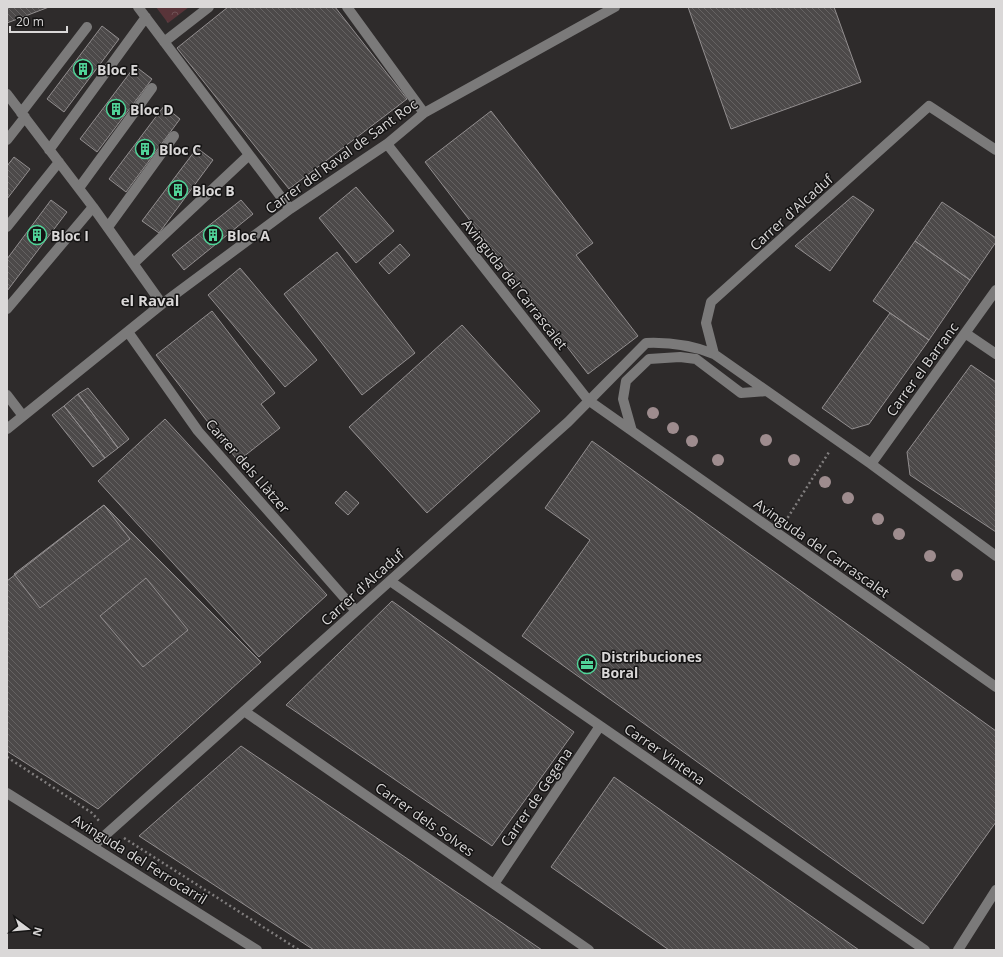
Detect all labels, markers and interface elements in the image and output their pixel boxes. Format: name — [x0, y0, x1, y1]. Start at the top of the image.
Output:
scale bar — [10, 8, 67, 34]
text: 20 m — [16, 13, 44, 30]
building icon: Bloc E — [72, 58, 94, 80]
place label: Bloc E — [97, 60, 138, 79]
street label: Carrer del Raval de Sant Roc — [261, 94, 421, 218]
building icon: Bloc D — [105, 98, 127, 120]
place label: Bloc D — [130, 100, 174, 119]
building icon: Bloc C — [134, 138, 156, 160]
place label: Bloc C — [159, 140, 201, 159]
street label: Carrer d'Alcaduf — [745, 169, 838, 254]
building icon: Bloc B — [167, 179, 189, 201]
place label: Bloc B — [192, 181, 235, 200]
street label: Avinguda del Carrascalet — [458, 215, 572, 353]
building icon: Bloc I — [26, 224, 48, 246]
building icon: Bloc A — [202, 224, 224, 246]
place label: Bloc I — [51, 226, 89, 245]
place label: Bloc A — [227, 226, 270, 245]
district label: el Raval — [121, 290, 179, 310]
street label: Carrer el Barranc — [882, 318, 963, 420]
street label: Carrer dels Llàtzer — [202, 415, 294, 517]
street label: Avinguda del Carrascalet — [751, 494, 893, 602]
street label: Carrer d'Alcaduf — [316, 544, 409, 629]
place label: Distribuciones Boral — [601, 647, 702, 682]
office icon: Distribuciones Boral — [576, 653, 598, 675]
street label: Carrer Vintena — [621, 719, 709, 789]
street label: Carrer de Gegena — [496, 744, 576, 850]
street label: Carrer dels Solves — [372, 778, 479, 860]
street label: Avinguda del Ferrocarril — [69, 810, 211, 908]
north arrow — [8, 909, 48, 949]
text: N — [30, 926, 47, 938]

